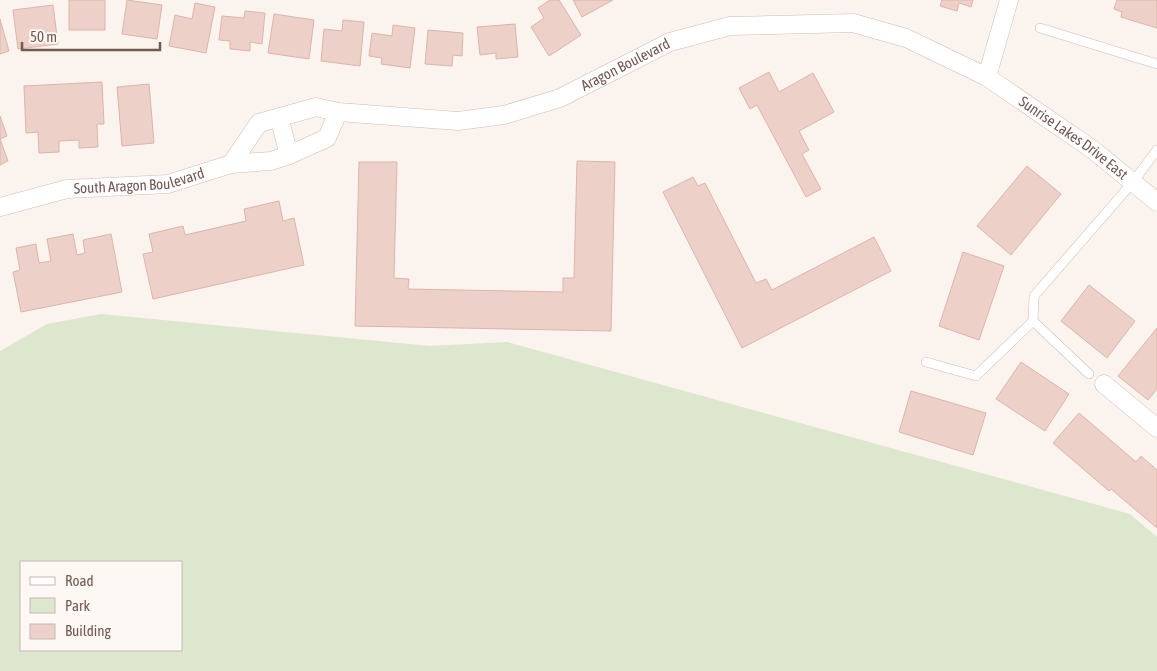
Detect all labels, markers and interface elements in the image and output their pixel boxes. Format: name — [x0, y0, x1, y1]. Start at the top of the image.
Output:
scale bar — [22, 20, 160, 52]
text: 50 m — [30, 28, 57, 45]
street label: Aragon Boulevard — [578, 35, 672, 94]
street label: Sunrise Lakes Drive East — [1016, 93, 1132, 183]
street label: South Aragon Boulevard — [73, 164, 206, 197]
legend — [20, 561, 182, 651]
text: Road — [65, 572, 94, 589]
text: Park — [65, 597, 90, 614]
text: Building — [65, 622, 111, 639]

